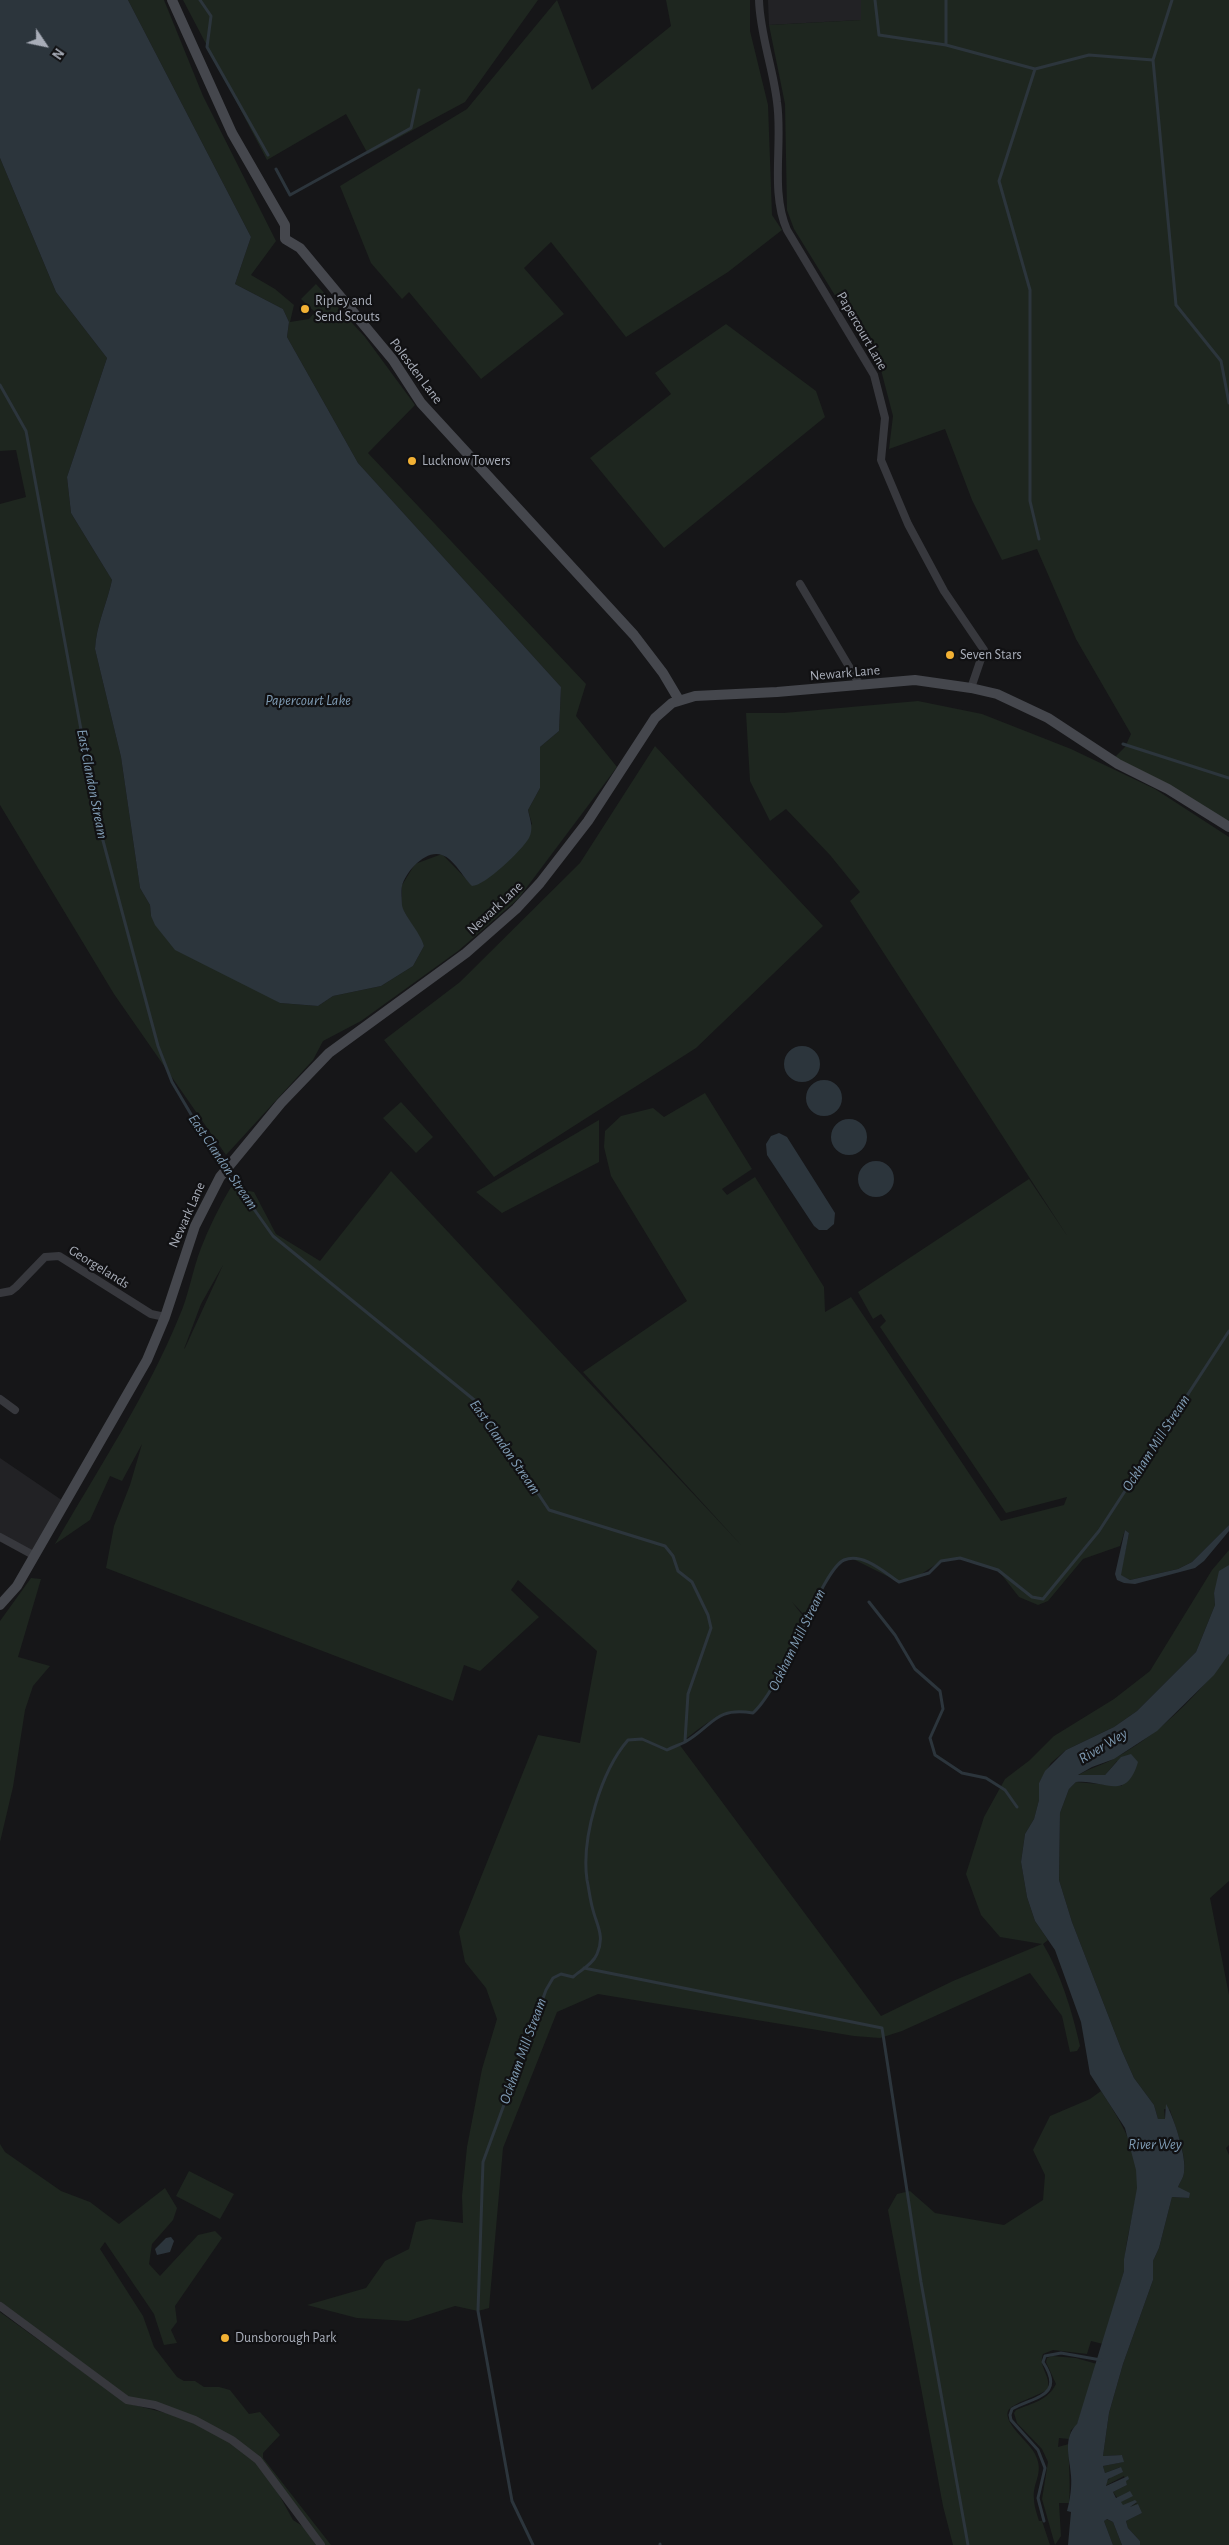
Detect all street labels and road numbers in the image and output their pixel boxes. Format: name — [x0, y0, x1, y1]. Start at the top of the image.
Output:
street label: Papercourt Lane — [833, 289, 891, 373]
street label: Polesden Lane — [386, 335, 446, 407]
street label: Newark Lane — [809, 662, 881, 684]
street label: Newark Lane — [464, 878, 526, 938]
street label: Newark Lane — [165, 1179, 209, 1251]
street label: Georgelands — [65, 1242, 133, 1292]

